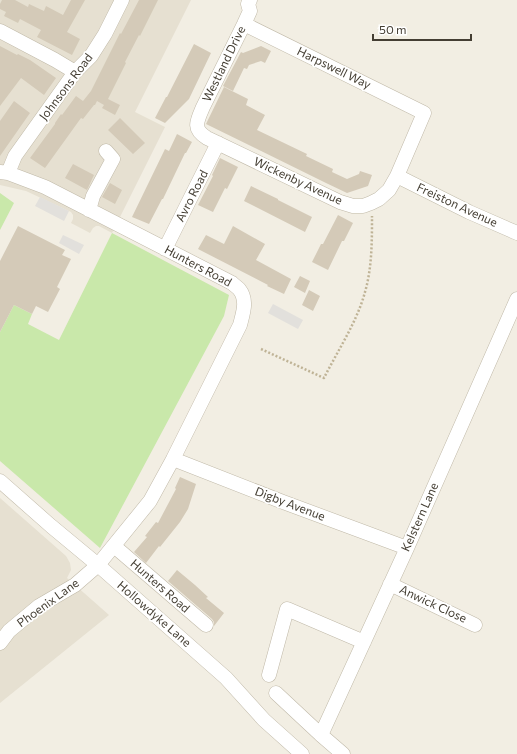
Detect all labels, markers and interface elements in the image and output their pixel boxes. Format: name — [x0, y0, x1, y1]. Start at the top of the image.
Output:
scale bar — [373, 16, 471, 42]
text: 50 m — [379, 22, 407, 36]
street label: Westland Drive — [199, 23, 247, 104]
street label: Harpswell Way — [295, 43, 374, 91]
street label: Johnsons Road — [36, 50, 96, 123]
street label: Wickenby Avenue — [252, 153, 345, 207]
street label: Avro Road — [172, 167, 210, 224]
street label: Freiston Avenue — [415, 179, 500, 229]
street label: Hunters Road — [162, 242, 235, 289]
street label: Kelstern Lane — [398, 480, 441, 553]
street label: Digby Avenue — [253, 483, 327, 523]
street label: Hunters Road — [128, 556, 193, 615]
street label: Phoenix Lane — [14, 575, 81, 629]
street label: Hollowdyke Lane — [115, 577, 194, 649]
street label: Anwick Close — [398, 581, 469, 625]

